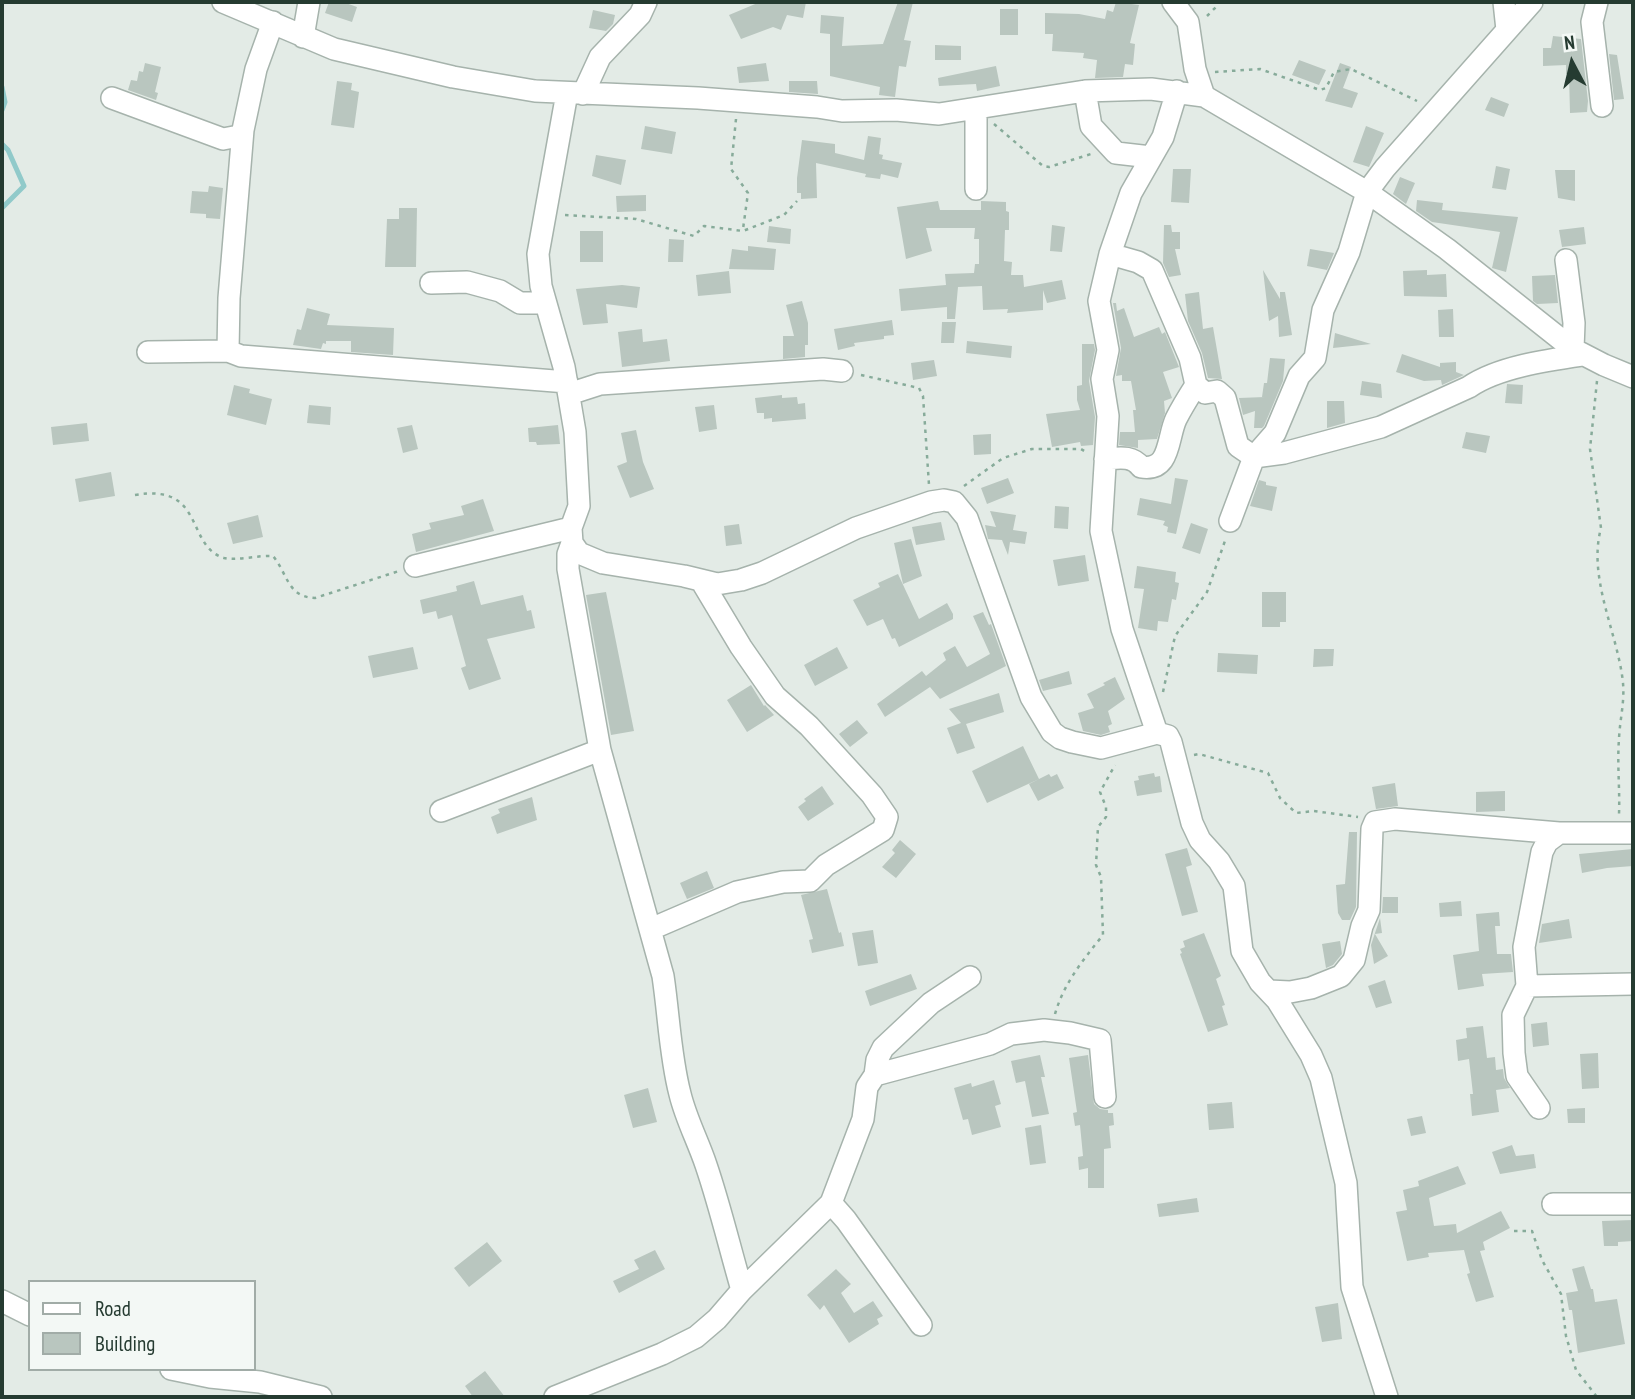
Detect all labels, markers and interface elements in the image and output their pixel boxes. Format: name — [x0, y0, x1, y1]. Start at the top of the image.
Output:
north arrow — [1537, 28, 1607, 98]
text: N — [1563, 30, 1576, 55]
legend — [28, 1280, 256, 1371]
text: Road — [95, 1295, 131, 1322]
text: Building — [95, 1330, 155, 1357]

